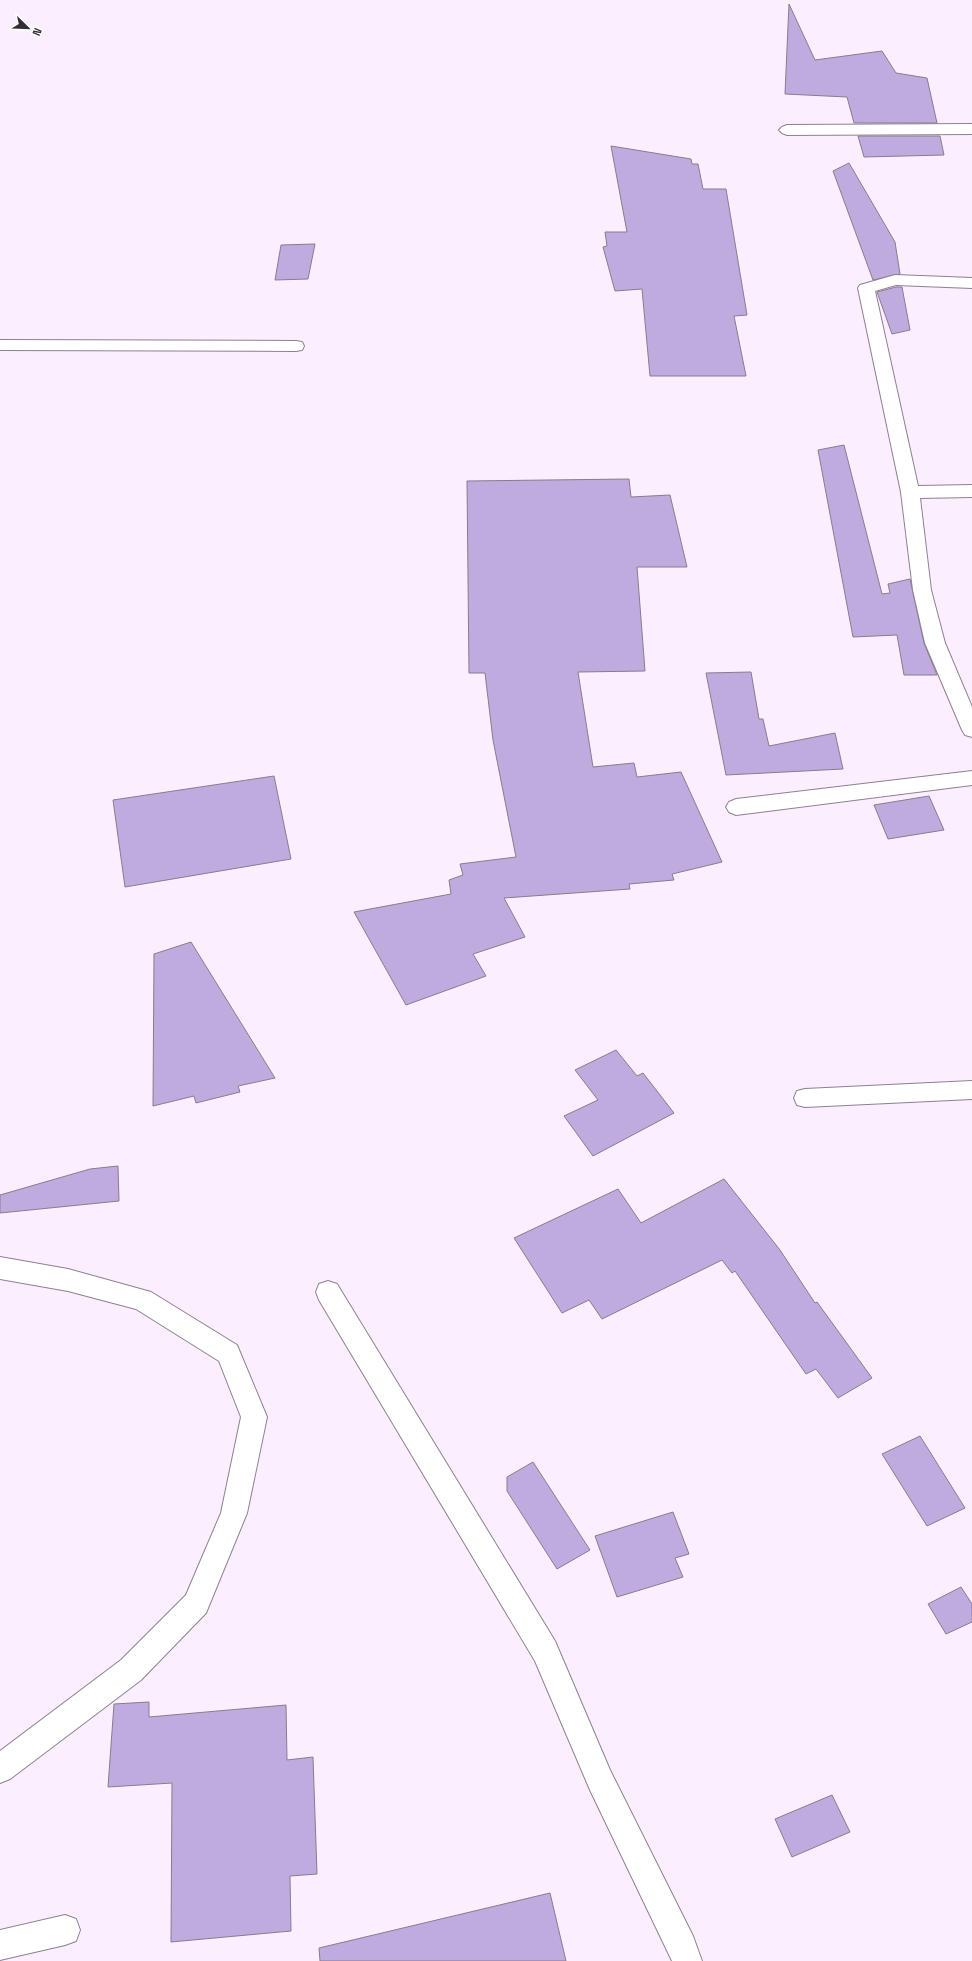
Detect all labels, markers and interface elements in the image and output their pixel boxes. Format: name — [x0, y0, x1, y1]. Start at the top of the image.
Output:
north arrow — [8, 8, 48, 48]
text: N — [29, 26, 45, 38]

